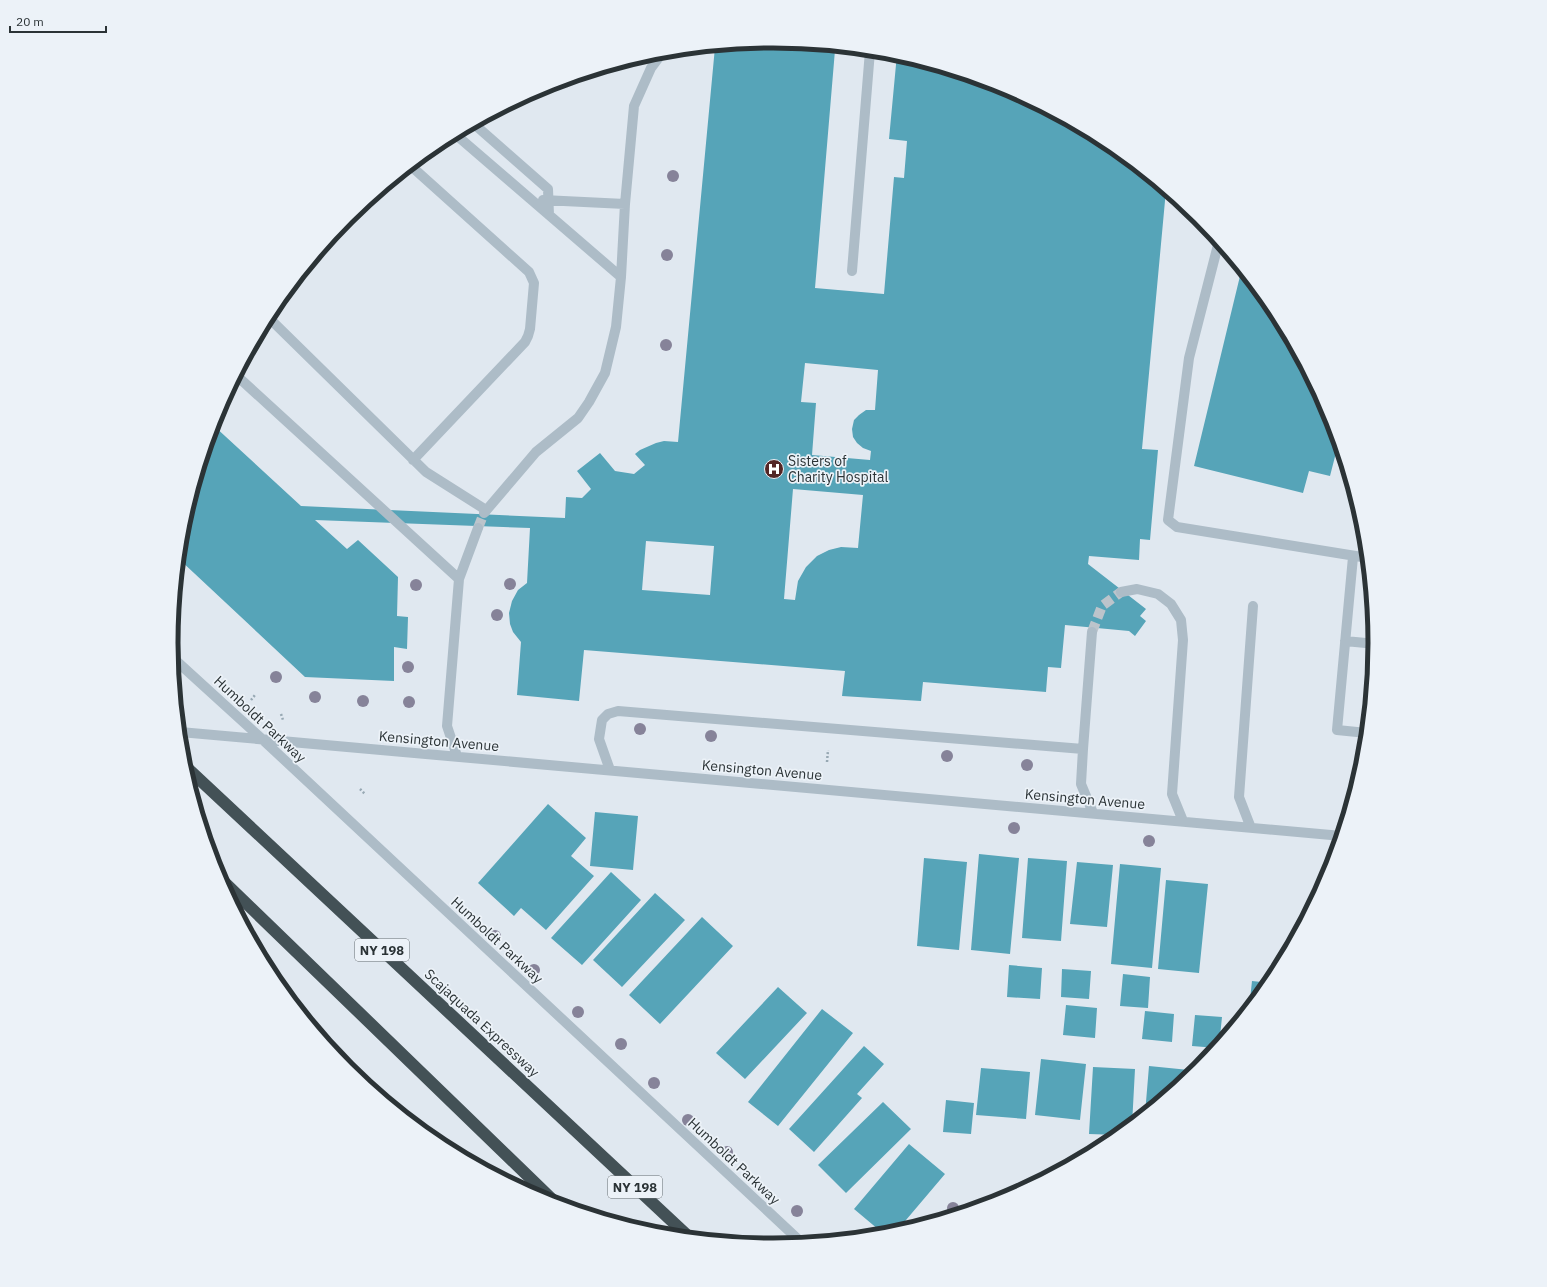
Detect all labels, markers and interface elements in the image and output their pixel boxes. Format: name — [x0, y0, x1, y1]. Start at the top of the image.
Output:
scale bar — [10, 8, 106, 34]
text: 20 m — [16, 14, 44, 29]
place label: Sisters of Charity Hospital — [788, 452, 889, 486]
hospital icon: Sisters of Charity Hospital — [763, 458, 785, 480]
street label: Humboldt Parkway — [210, 672, 310, 766]
street label: Kensington Avenue — [378, 727, 500, 755]
street label: Kensington Avenue — [701, 756, 823, 784]
street label: Kensington Avenue — [1024, 785, 1146, 813]
street label: Humboldt Parkway — [447, 893, 547, 987]
road number: NY 198 — [355, 939, 409, 961]
street label: Scajaquada Expressway — [421, 965, 543, 1081]
street label: Humboldt Parkway — [684, 1114, 784, 1208]
road number: NY 198 — [608, 1176, 662, 1198]

